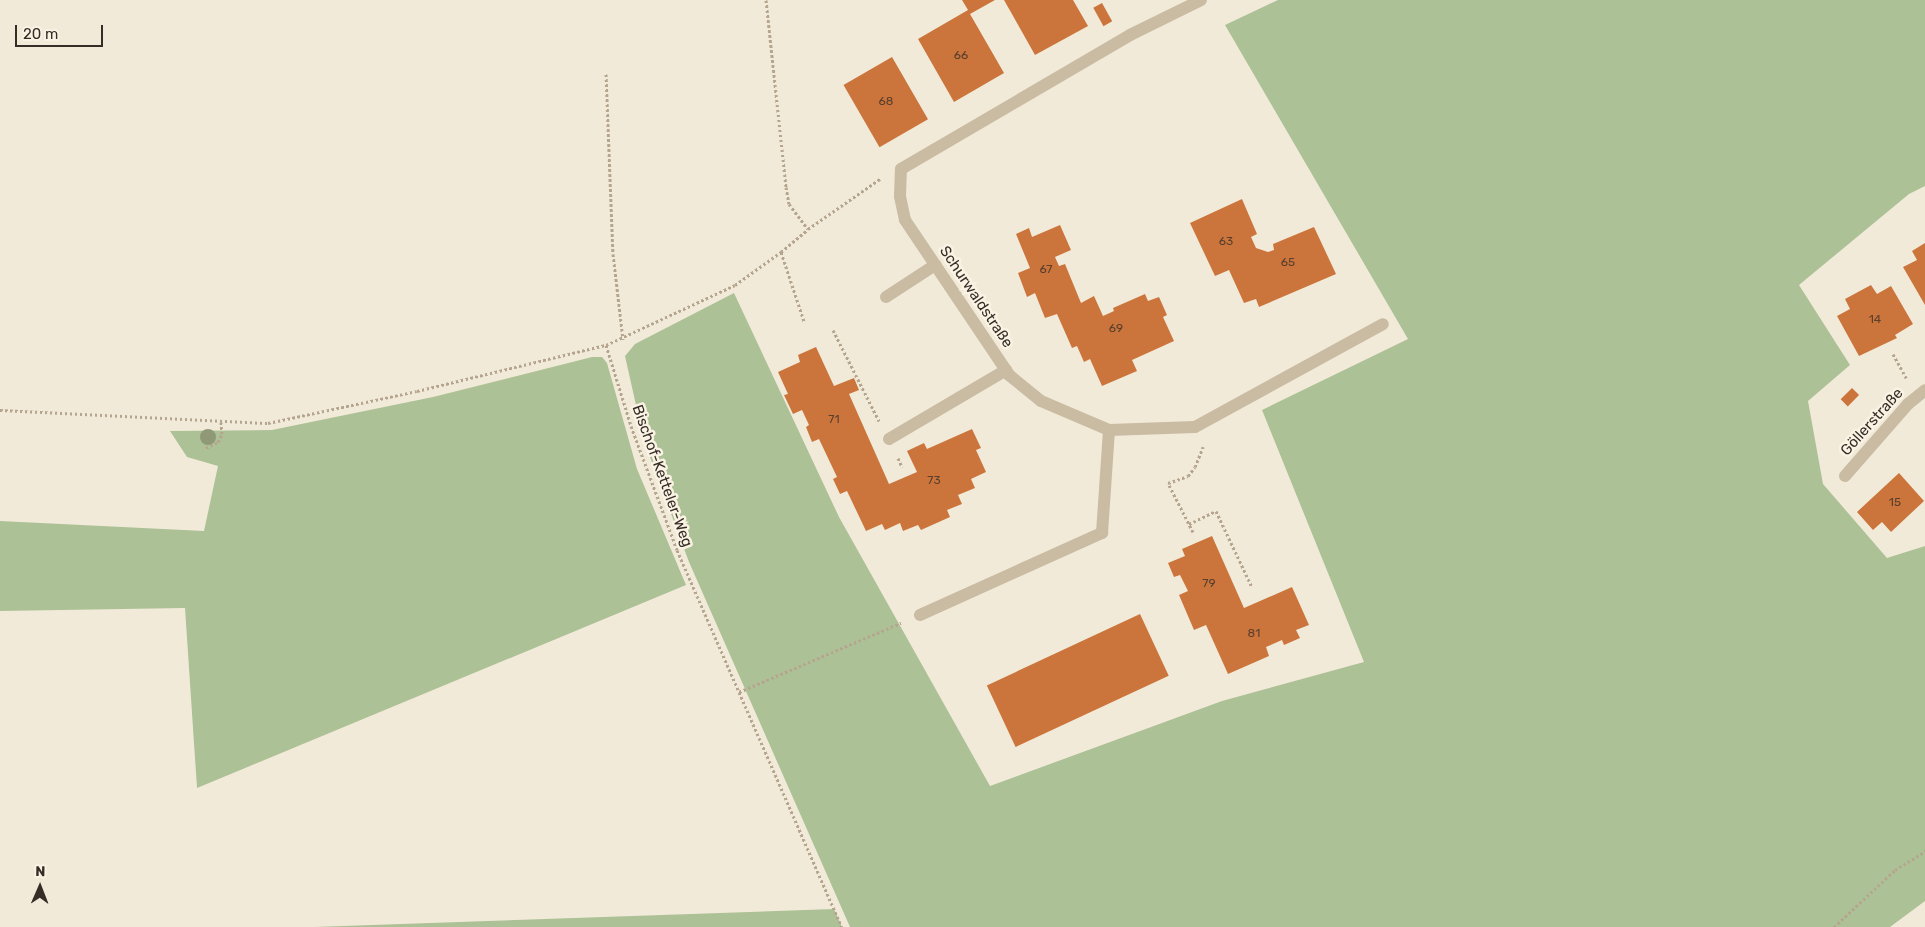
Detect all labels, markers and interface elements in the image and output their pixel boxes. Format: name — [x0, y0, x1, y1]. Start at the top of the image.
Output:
scale bar — [18, 15, 105, 47]
text: 20 m — [23, 25, 58, 43]
house number: 66 — [954, 49, 968, 63]
house number: 68 — [879, 95, 893, 109]
house number: 63 — [1219, 235, 1233, 249]
street label: Schurwaldstraße — [935, 243, 1017, 351]
house number: 65 — [1281, 256, 1295, 270]
house number: 67 — [1039, 263, 1053, 277]
house number: 14 — [1869, 313, 1881, 327]
house number: 69 — [1109, 322, 1123, 336]
street label: Göllerstraße — [1837, 384, 1907, 460]
street label: Bischof-Ketteler-Weg — [628, 402, 696, 550]
house number: 71 — [828, 413, 840, 427]
house number: 73 — [927, 474, 941, 488]
house number: 15 — [1889, 496, 1901, 510]
house number: 79 — [1202, 577, 1216, 591]
house number: 81 — [1248, 627, 1260, 641]
north arrow — [15, 862, 65, 912]
text: N — [35, 863, 45, 880]

